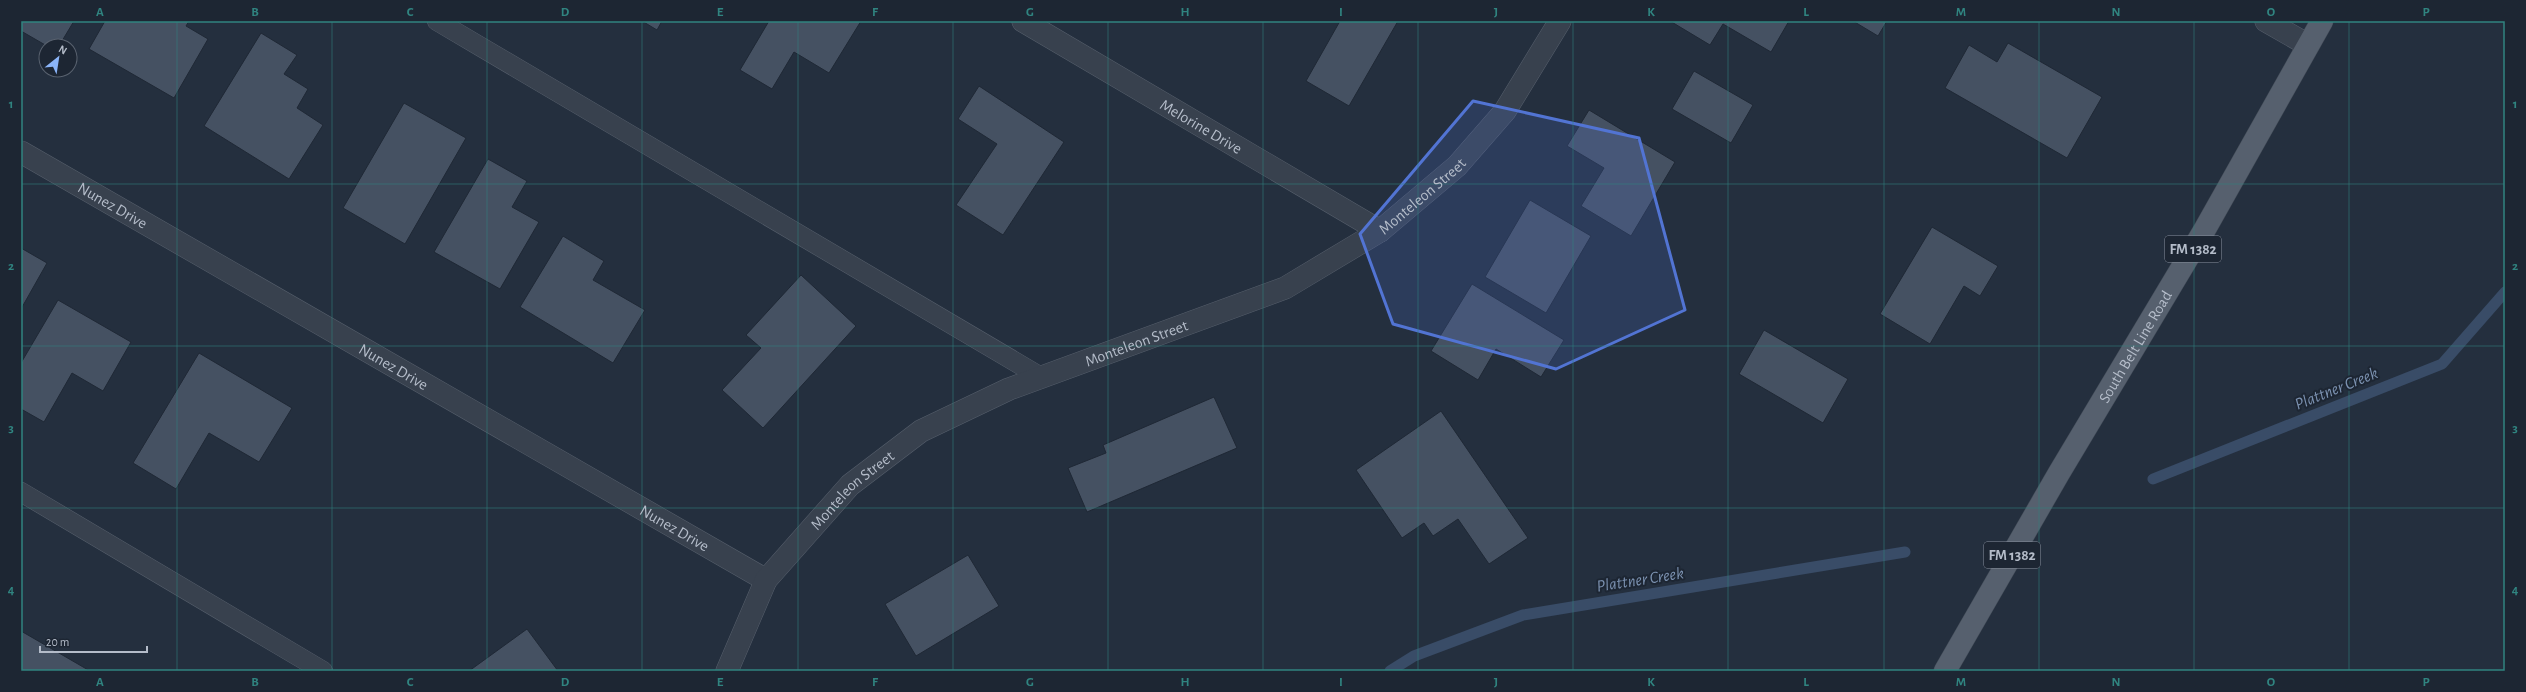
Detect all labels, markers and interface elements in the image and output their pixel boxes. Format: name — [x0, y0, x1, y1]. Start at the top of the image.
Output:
text: A — [96, 6, 104, 19]
text: B — [251, 6, 259, 19]
text: C — [407, 6, 414, 19]
text: D — [561, 6, 570, 19]
text: E — [717, 6, 724, 19]
text: F — [872, 6, 879, 19]
text: G — [1026, 6, 1034, 19]
text: H — [1180, 6, 1190, 19]
text: I — [1339, 6, 1343, 19]
text: J — [1494, 6, 1498, 19]
text: K — [1647, 6, 1655, 19]
text: L — [1803, 6, 1809, 19]
text: M — [1956, 6, 1966, 19]
text: N — [2111, 6, 2121, 19]
text: O — [2267, 6, 2276, 19]
text: P — [2422, 6, 2430, 19]
north arrow — [38, 38, 78, 78]
text: N — [57, 43, 69, 56]
street label: Melorine Drive — [1157, 97, 1245, 157]
text: 1 — [9, 98, 13, 111]
text: 1 — [2513, 98, 2517, 111]
street label: Monteleon Street — [1376, 155, 1469, 237]
street label: Nunez Drive — [75, 180, 150, 232]
road number: FM 1382 — [2165, 236, 2221, 262]
text: 2 — [8, 260, 14, 273]
text: 2 — [2512, 260, 2518, 273]
street label: South Belt Line Road — [2096, 288, 2175, 406]
street label: Monteleon Street — [1083, 317, 1190, 369]
street label: Nunez Drive — [356, 341, 431, 393]
water label: Plattner Creek — [2292, 364, 2380, 413]
text: 3 — [8, 422, 14, 435]
text: 3 — [2512, 422, 2518, 435]
street label: Monteleon Street — [808, 448, 897, 533]
street label: Nunez Drive — [637, 502, 712, 555]
road number: FM 1382 — [1984, 542, 2040, 568]
water label: Plattner Creek — [1595, 564, 1685, 595]
text: 4 — [8, 584, 15, 597]
text: 4 — [2512, 584, 2519, 597]
scale bar — [40, 628, 147, 654]
text: 20 m — [46, 636, 69, 648]
text: A — [96, 676, 104, 689]
text: B — [251, 676, 259, 689]
text: C — [407, 676, 414, 689]
text: D — [561, 676, 570, 689]
text: E — [717, 676, 724, 689]
text: F — [872, 676, 879, 689]
text: G — [1026, 676, 1034, 689]
text: H — [1180, 676, 1190, 689]
text: I — [1339, 676, 1343, 689]
text: J — [1494, 676, 1498, 689]
text: K — [1647, 676, 1655, 689]
text: L — [1803, 676, 1809, 689]
text: M — [1956, 676, 1966, 689]
text: N — [2111, 676, 2121, 689]
text: O — [2267, 676, 2276, 689]
text: P — [2422, 676, 2430, 689]

